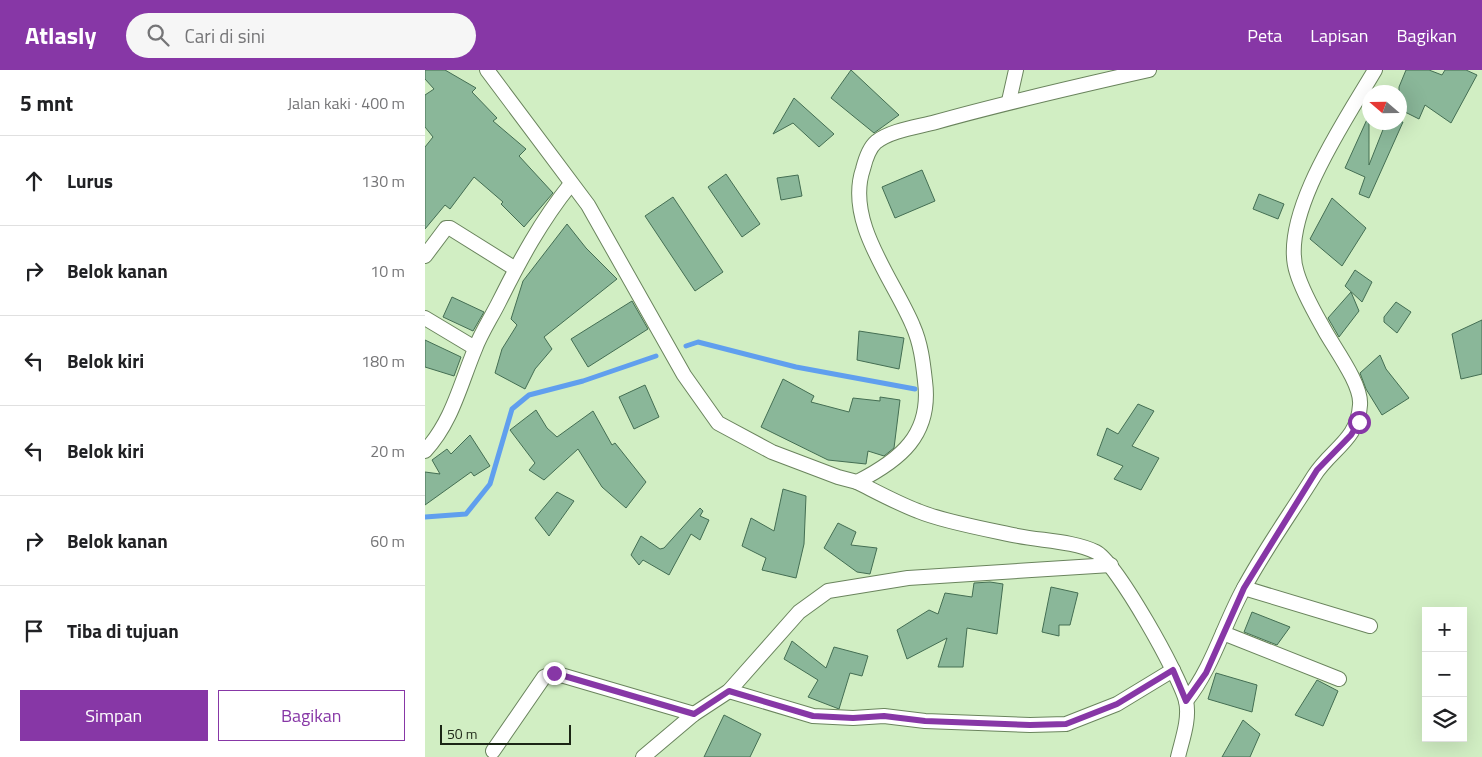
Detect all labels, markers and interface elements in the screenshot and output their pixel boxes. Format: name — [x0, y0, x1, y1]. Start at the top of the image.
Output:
search box — [126, 13, 476, 58]
text: Atlasly — [25, 17, 96, 53]
icon: search — [144, 21, 172, 49]
text: Cari di sini — [184, 21, 265, 50]
text: Peta — [1247, 22, 1282, 49]
text: Lapisan — [1310, 22, 1368, 49]
text: Bagikan — [1396, 22, 1457, 49]
north arrow — [1362, 85, 1407, 130]
text: 5 mnt — [20, 87, 73, 119]
text: Jalan kaki · 400 m — [287, 91, 405, 115]
text: Lurus — [67, 166, 113, 195]
icon: ahead — [20, 167, 48, 195]
text: 130 m — [361, 169, 405, 193]
text: Belok kanan — [67, 256, 168, 285]
icon: right — [20, 257, 48, 285]
text: 10 m — [370, 259, 405, 283]
text: Belok kiri — [67, 346, 144, 375]
icon: left — [20, 347, 48, 375]
text: 180 m — [361, 349, 405, 373]
route start — [1348, 411, 1371, 434]
text: Belok kiri — [67, 436, 144, 465]
icon: left — [20, 437, 48, 465]
text: 20 m — [370, 439, 405, 463]
text: Belok kanan — [67, 526, 168, 555]
icon: right — [20, 527, 48, 555]
text: 60 m — [370, 529, 405, 553]
map controls — [1422, 607, 1467, 742]
button: + — [1422, 607, 1467, 652]
text: Tiba di tujuan — [67, 616, 179, 645]
icon: arrive — [20, 617, 48, 645]
button: − — [1422, 652, 1467, 697]
route end — [543, 662, 566, 685]
button: Simpan — [20, 690, 208, 741]
button: Bagikan — [218, 690, 405, 741]
button: layers — [1422, 697, 1467, 742]
scale bar — [440, 722, 571, 745]
text: 50 m — [447, 723, 477, 744]

